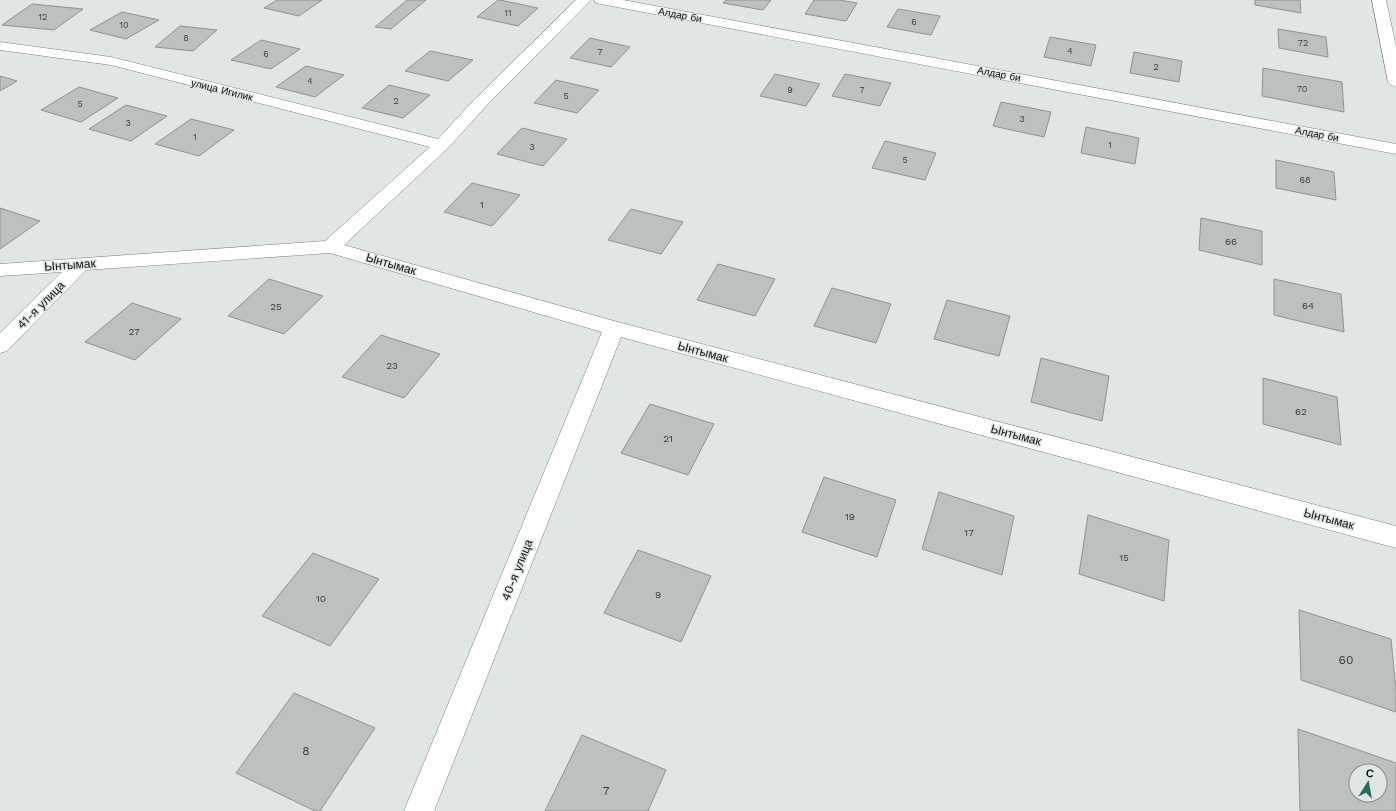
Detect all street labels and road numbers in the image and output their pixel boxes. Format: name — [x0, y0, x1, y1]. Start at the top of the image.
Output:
street label: Алдар би — [657, 5, 703, 25]
street label: Алдар би — [976, 64, 1022, 84]
street label: улица Игилик — [190, 77, 255, 103]
street label: Алдар би — [1294, 124, 1340, 144]
street label: Ынтымак — [364, 250, 418, 278]
street label: Ынтымак — [44, 256, 97, 274]
street label: 41-я улица — [14, 278, 68, 332]
street label: Ынтымак — [676, 339, 730, 366]
street label: Ынтымак — [989, 422, 1043, 449]
street label: Ынтымак — [1302, 506, 1356, 533]
street label: 40-я улица — [498, 537, 536, 603]

